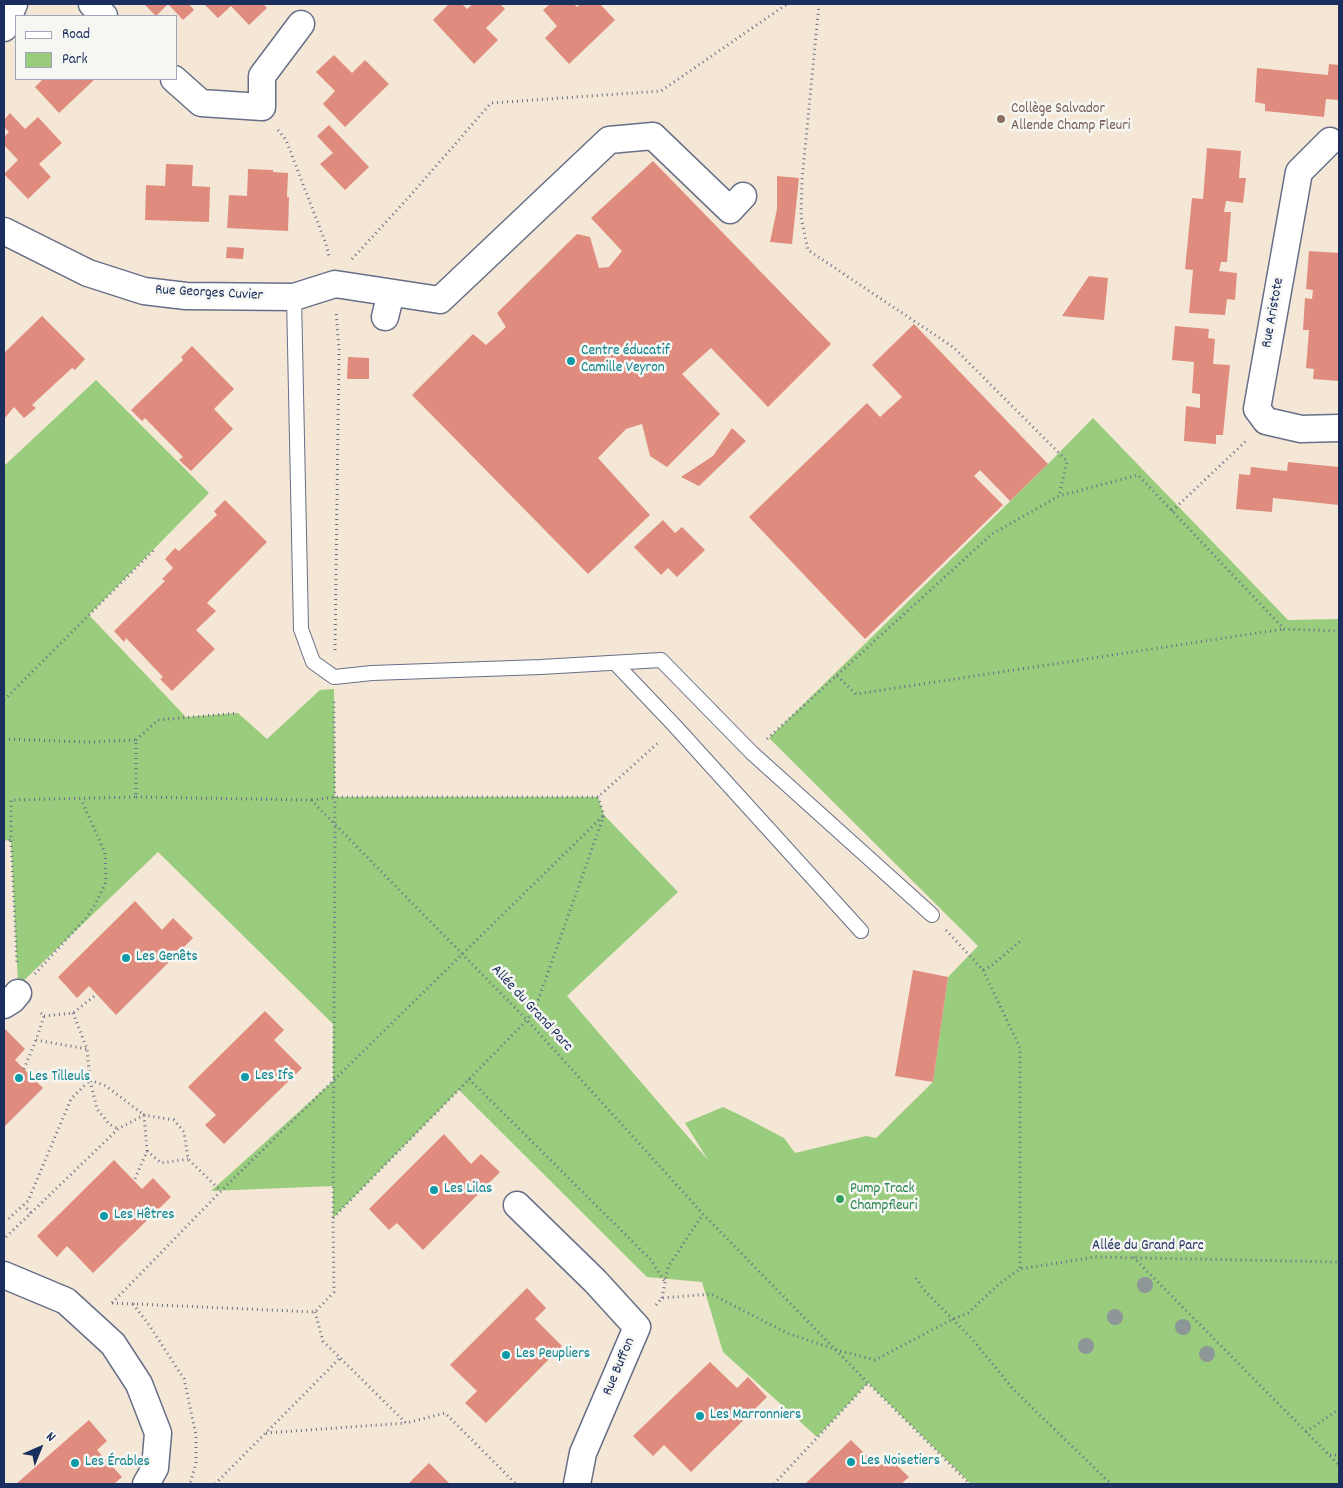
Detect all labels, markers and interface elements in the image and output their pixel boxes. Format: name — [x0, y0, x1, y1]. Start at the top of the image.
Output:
legend — [15, 15, 178, 80]
text: Road — [62, 24, 90, 46]
text: Park — [62, 49, 88, 71]
place label: Collège Salvador Allende Champ Fleuri — [1011, 101, 1131, 136]
marker: Collège Salvador Allende Champ Fleuri — [995, 113, 1007, 125]
street label: Rue Aristote — [1259, 276, 1289, 350]
street label: Rue Georges Cuvier — [155, 282, 263, 306]
place label: Centre éducatif Camille Veyron — [581, 343, 670, 378]
marker: Centre éducatif Camille Veyron — [565, 355, 577, 367]
place label: Les Genêts — [136, 949, 198, 967]
marker: Les Genêts — [120, 952, 132, 964]
street label: Allée du Grand Parc — [486, 962, 576, 1056]
place label: Les Ifs — [255, 1068, 294, 1086]
place label: Les Tilleuls — [29, 1069, 90, 1087]
marker: Les Ifs — [239, 1071, 251, 1083]
marker: Les Tilleuls — [13, 1072, 25, 1084]
place label: Les Lilas — [444, 1181, 492, 1199]
place label: Pump Track Champfleuri — [850, 1181, 917, 1216]
marker: Les Lilas — [428, 1184, 440, 1196]
marker: Pump Track Champfleuri — [834, 1193, 846, 1205]
place label: Les Hêtres — [114, 1207, 175, 1225]
marker: Les Hêtres — [98, 1210, 110, 1222]
street label: Allée du Grand Parc — [1092, 1238, 1204, 1256]
street label: Rue Buffon — [600, 1335, 640, 1399]
place label: Les Peupliers — [516, 1346, 590, 1364]
marker: Les Peupliers — [500, 1349, 512, 1361]
place label: Les Marronniers — [710, 1407, 801, 1425]
marker: Les Marronniers — [694, 1410, 706, 1422]
north arrow — [15, 1423, 65, 1473]
text: N — [41, 1428, 60, 1447]
place label: Les Noisetiers — [861, 1453, 940, 1471]
place label: Les Érables — [85, 1454, 150, 1472]
marker: Les Noisetiers — [845, 1456, 857, 1468]
marker: Les Érables — [69, 1457, 81, 1469]

